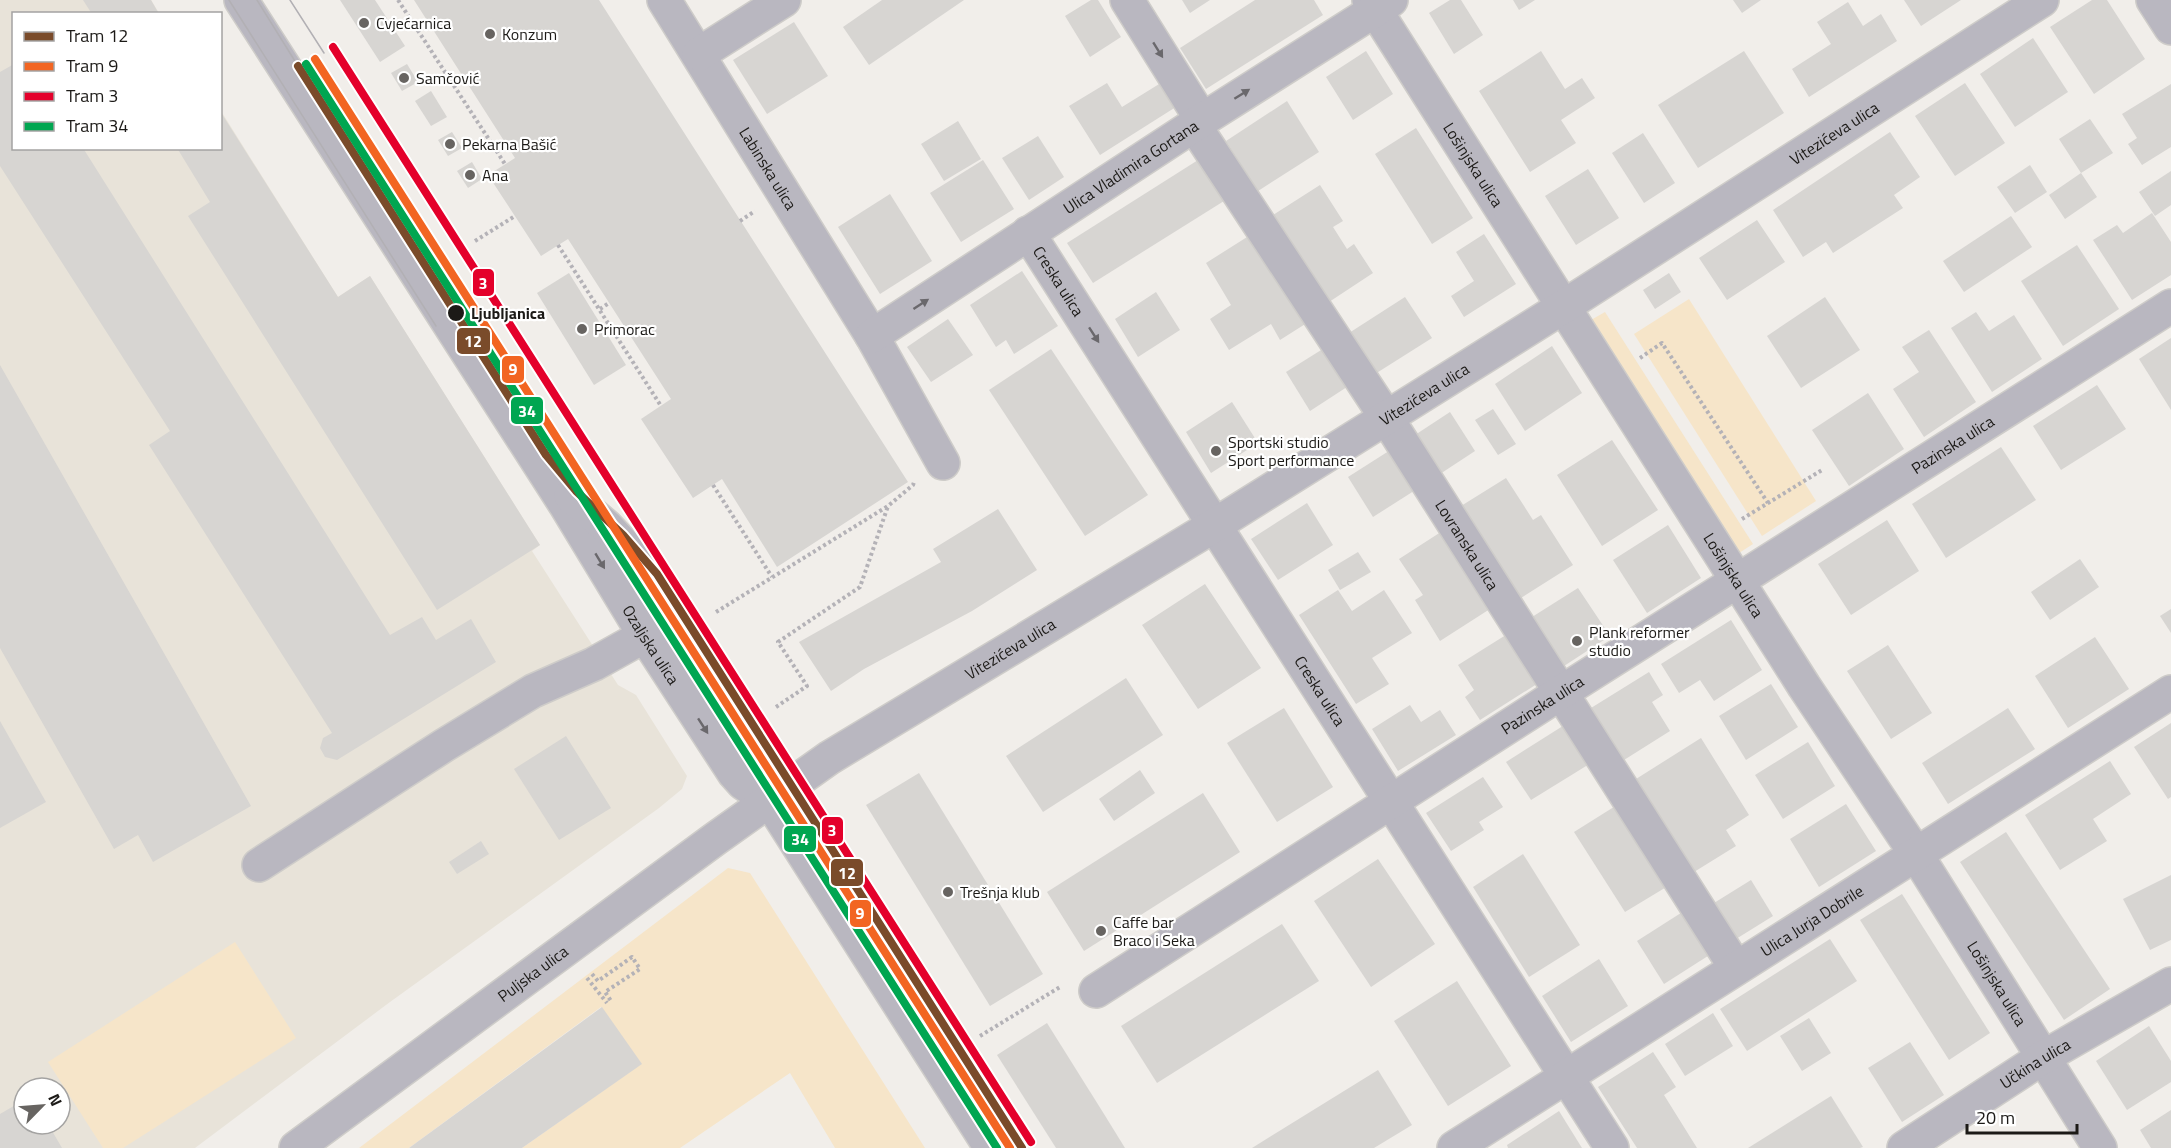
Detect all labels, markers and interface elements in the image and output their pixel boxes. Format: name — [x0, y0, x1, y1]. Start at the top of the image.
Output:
place label: Cvjećarnica — [376, 11, 451, 35]
legend — [12, 12, 222, 150]
marker: Cvjećarnica — [357, 16, 371, 30]
text: Tram 12 — [66, 22, 128, 49]
place label: Konzum — [502, 22, 557, 46]
marker: Konzum — [483, 27, 497, 41]
one-way arrow — [1152, 42, 1163, 58]
text: Tram 9 — [66, 52, 118, 79]
place label: Samčović — [416, 66, 479, 90]
marker: Samčović — [397, 71, 411, 85]
text: Tram 3 — [66, 82, 118, 109]
one-way arrow — [1234, 88, 1250, 100]
street label: Vitezićeva ulica — [1785, 96, 1884, 171]
text: Tram 34 — [66, 112, 128, 139]
street label: Ulica Vladimira Gortana — [1058, 114, 1203, 220]
street label: Lošinjska ulica — [1437, 118, 1509, 212]
street label: Labinska ulica — [733, 122, 803, 214]
place label: Pekarna Bašić — [462, 132, 557, 156]
marker: Pekarna Bašić — [443, 137, 457, 151]
place label: Ana — [482, 163, 508, 187]
marker: Ana — [463, 168, 477, 182]
street label: Creska ulica — [1027, 241, 1090, 321]
line badge: 3 — [472, 268, 495, 297]
text: 3 — [479, 271, 487, 295]
one-way arrow — [912, 298, 929, 309]
place label: Ljubljanica — [471, 301, 545, 325]
marker: Ljubljanica — [446, 303, 466, 323]
place label: Primorac — [594, 317, 655, 341]
marker: Primorac — [575, 322, 589, 336]
line badge: 12 — [456, 327, 491, 355]
one-way arrow — [1088, 327, 1099, 343]
text: 12 — [464, 329, 482, 353]
line badge: 9 — [501, 355, 525, 384]
text: 9 — [509, 357, 518, 381]
street label: Vitezićeva ulica — [1374, 357, 1474, 431]
line badge: 34 — [510, 396, 544, 425]
text: 34 — [518, 399, 536, 423]
street label: Pazinska ulica — [1906, 409, 1999, 480]
place label: Sportski studio Sport performance — [1228, 430, 1354, 472]
marker: Sportski studio Sport performance — [1209, 444, 1223, 458]
street label: Lovranska ulica — [1429, 495, 1505, 595]
street label: Lošinjska ulica — [1698, 528, 1770, 622]
one-way arrow — [594, 553, 605, 569]
street label: Ozaljska ulica — [617, 600, 685, 689]
street label: Vitezićeva ulica — [960, 612, 1060, 685]
place label: Plank reformer studio — [1589, 620, 1690, 662]
marker: Plank reformer studio — [1570, 634, 1584, 648]
street label: Creska ulica — [1289, 651, 1352, 731]
street label: Pazinska ulica — [1496, 669, 1588, 740]
one-way arrow — [697, 718, 708, 734]
line badge: 3 — [821, 816, 844, 845]
text: 3 — [828, 818, 836, 842]
line badge: 34 — [783, 825, 817, 853]
text: 34 — [791, 827, 809, 851]
line badge: 12 — [830, 858, 864, 887]
text: 12 — [838, 861, 856, 885]
street label: Ulica Jurja Dobrile — [1756, 879, 1868, 962]
place label: Trešnja klub — [960, 880, 1040, 904]
marker: Trešnja klub — [941, 885, 955, 899]
line badge: 9 — [849, 899, 872, 928]
text: 9 — [856, 901, 865, 925]
place label: Caffe bar Braco i Seka — [1113, 910, 1195, 952]
marker: Caffe bar Braco i Seka — [1094, 924, 1108, 938]
street label: Lošinjska ulica — [1961, 936, 2033, 1031]
street label: Puljska ulica — [492, 939, 573, 1008]
street label: Učkina ulica — [1995, 1032, 2075, 1094]
north arrow — [12, 1076, 72, 1136]
text: N — [42, 1090, 69, 1110]
scale bar — [1967, 1097, 2076, 1135]
text: 20 m — [1976, 1104, 2015, 1131]

